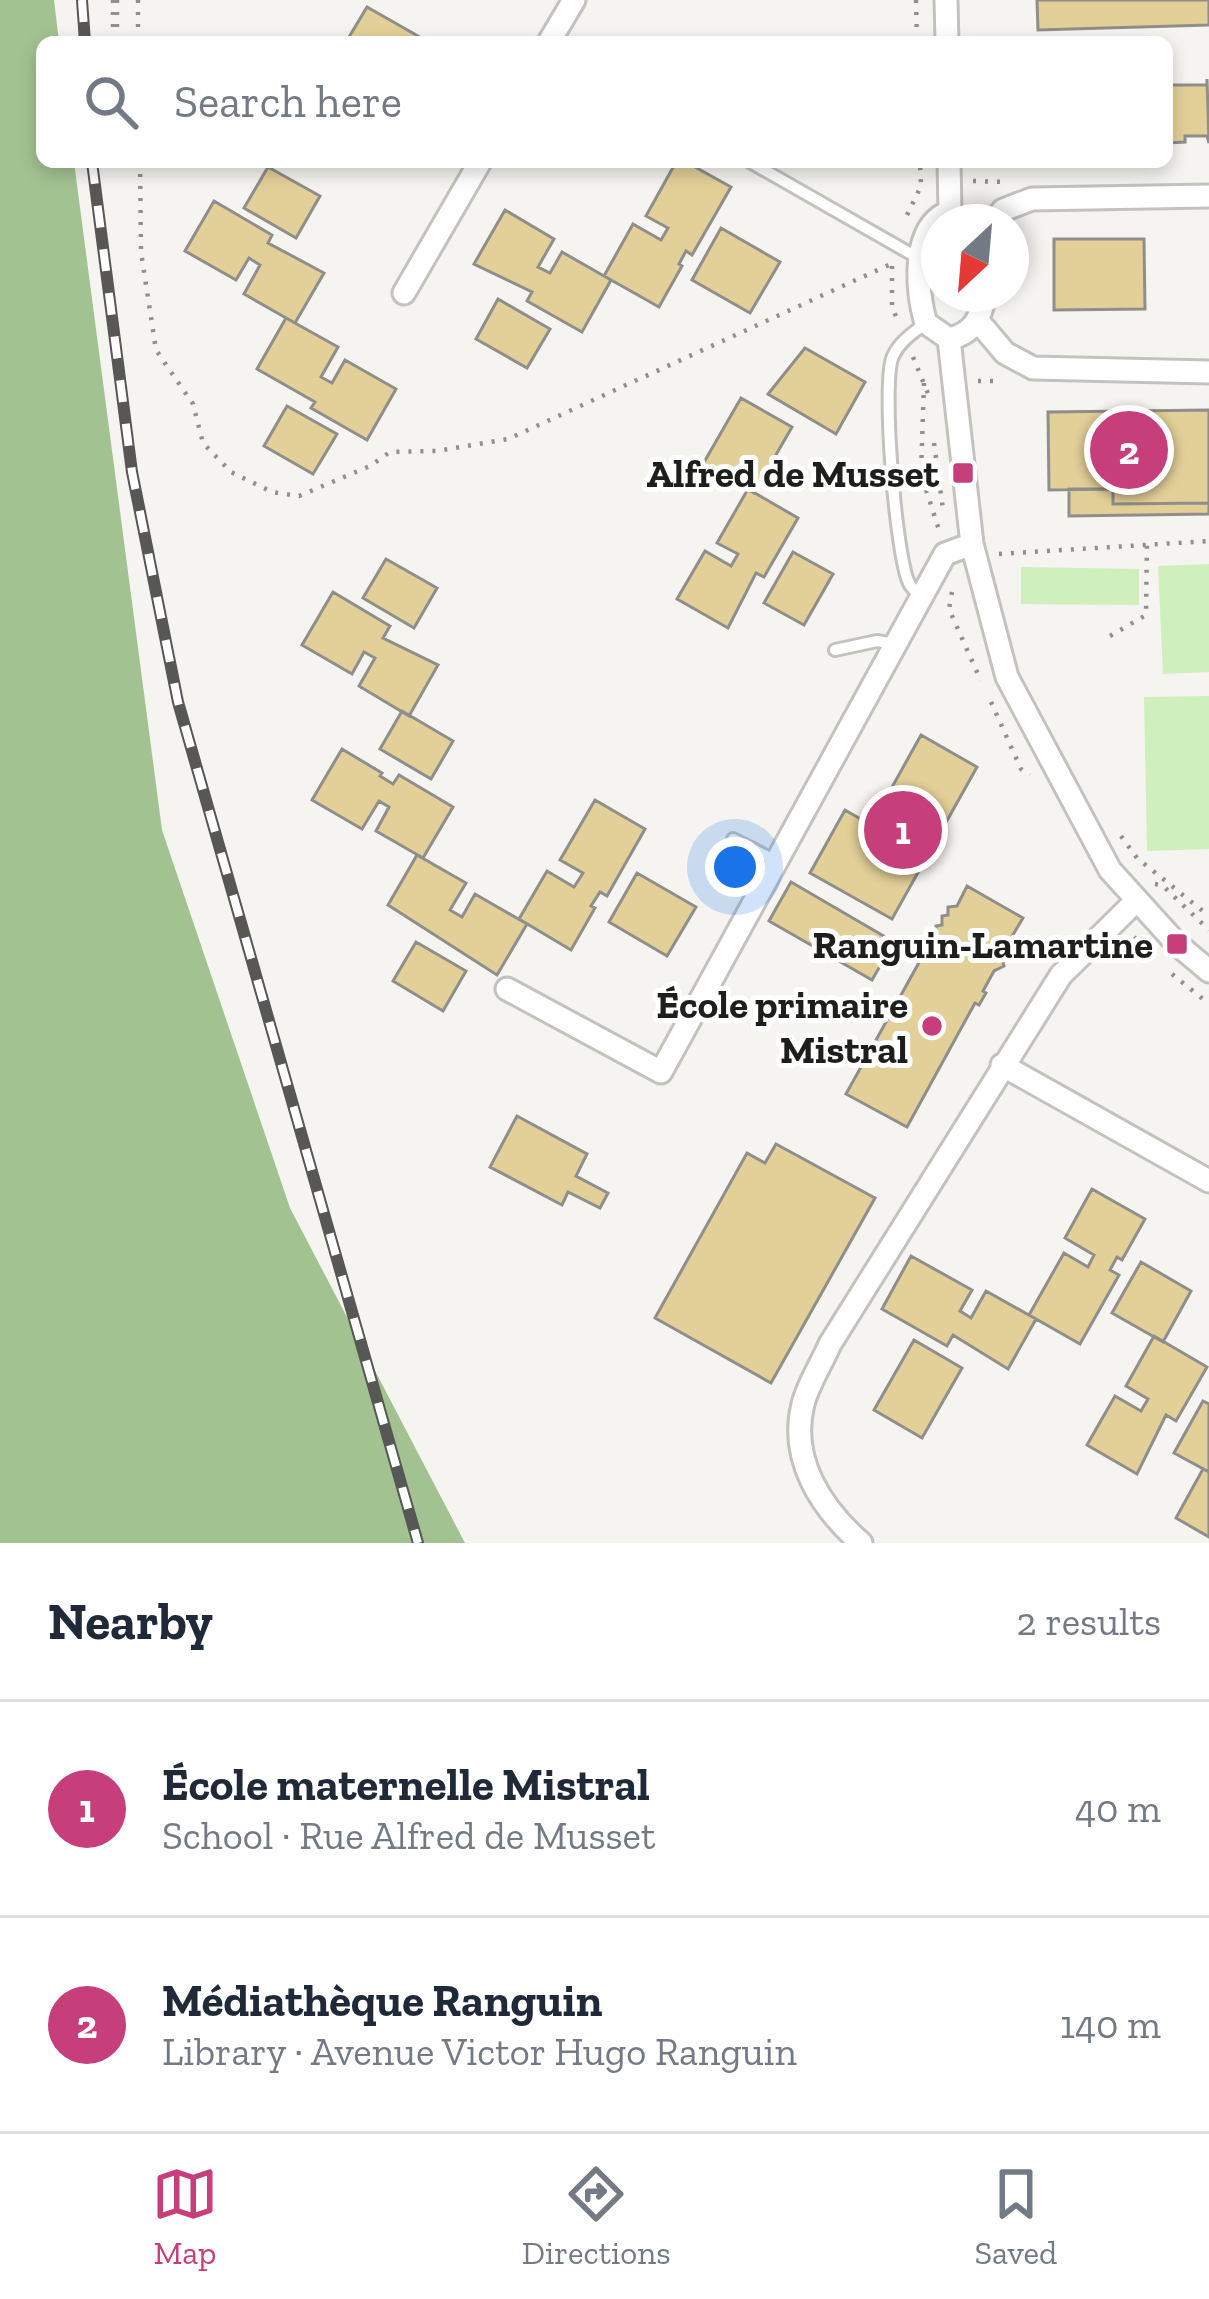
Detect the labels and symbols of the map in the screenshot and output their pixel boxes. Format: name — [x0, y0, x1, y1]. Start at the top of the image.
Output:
north arrow — [921, 204, 1029, 312]
pin: 2 — [1090, 405, 1168, 495]
place label: Alfred de Musset — [646, 450, 939, 497]
marker: Alfred de Musset — [950, 460, 976, 486]
pin: 1 — [864, 785, 942, 875]
your location — [705, 837, 765, 897]
place label: Ranguin-Lamartine — [812, 921, 1153, 968]
marker: Ranguin-Lamartine — [1164, 931, 1190, 957]
place label: École primaire Mistral — [656, 981, 908, 1073]
marker: École primaire Mistral — [919, 1013, 945, 1039]

